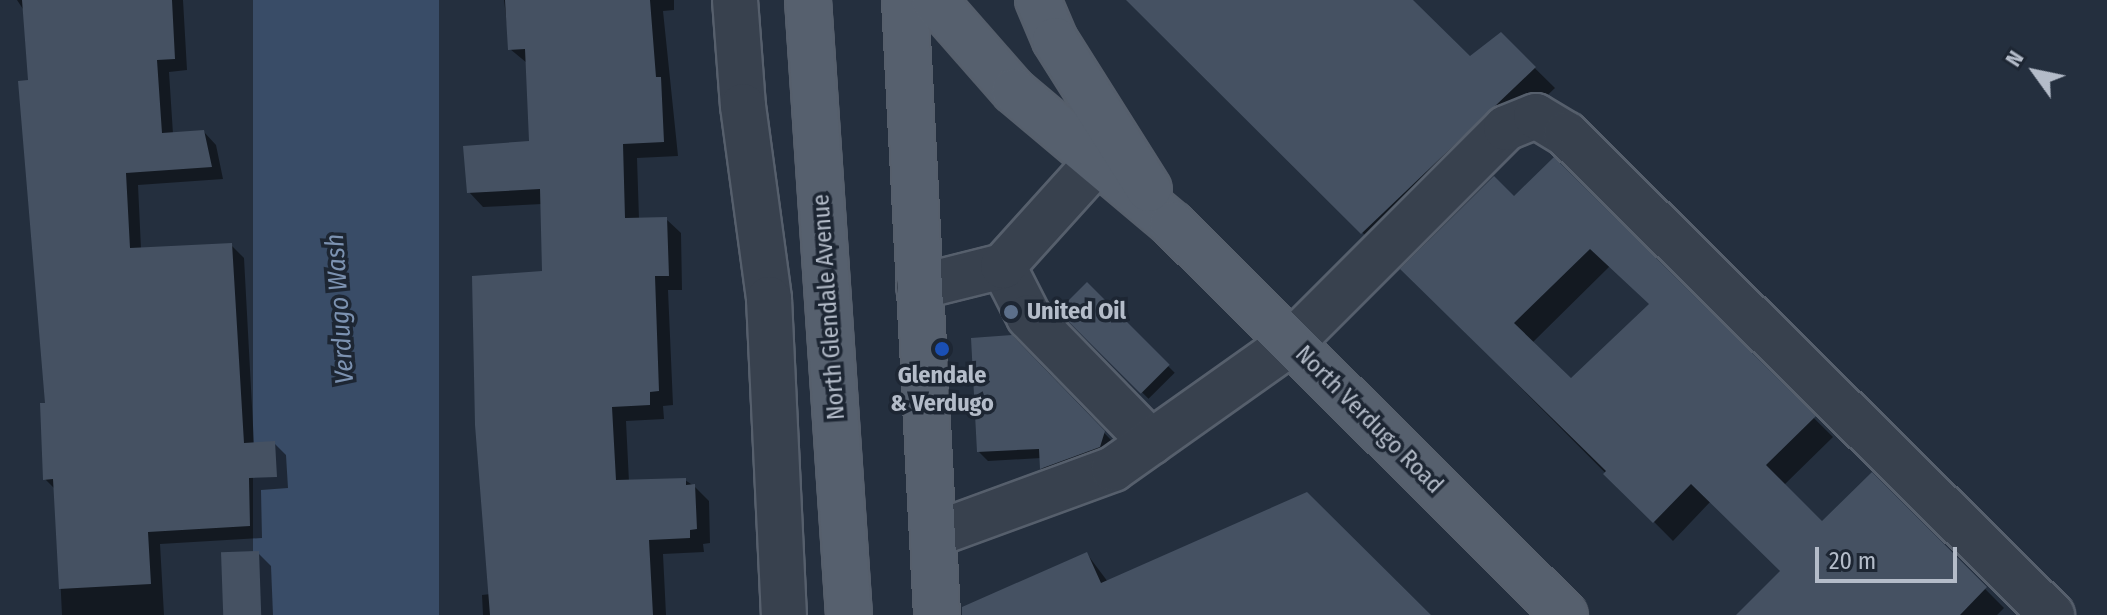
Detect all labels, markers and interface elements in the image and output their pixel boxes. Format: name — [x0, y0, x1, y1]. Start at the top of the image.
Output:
north arrow — [1995, 32, 2075, 112]
text: N — [2000, 46, 2029, 72]
street label: North Glendale Avenue — [807, 193, 851, 421]
water label: Verdugo Wash — [319, 233, 361, 385]
place label: United Oil — [1027, 298, 1126, 326]
marker: United Oil — [1002, 303, 1020, 321]
marker: Glendale & Verdugo — [933, 340, 951, 358]
street label: North Verdugo Road — [1289, 340, 1449, 500]
place label: Glendale & Verdugo — [890, 362, 994, 418]
scale bar — [1819, 531, 1961, 581]
text: 20 m — [1829, 547, 1876, 575]

